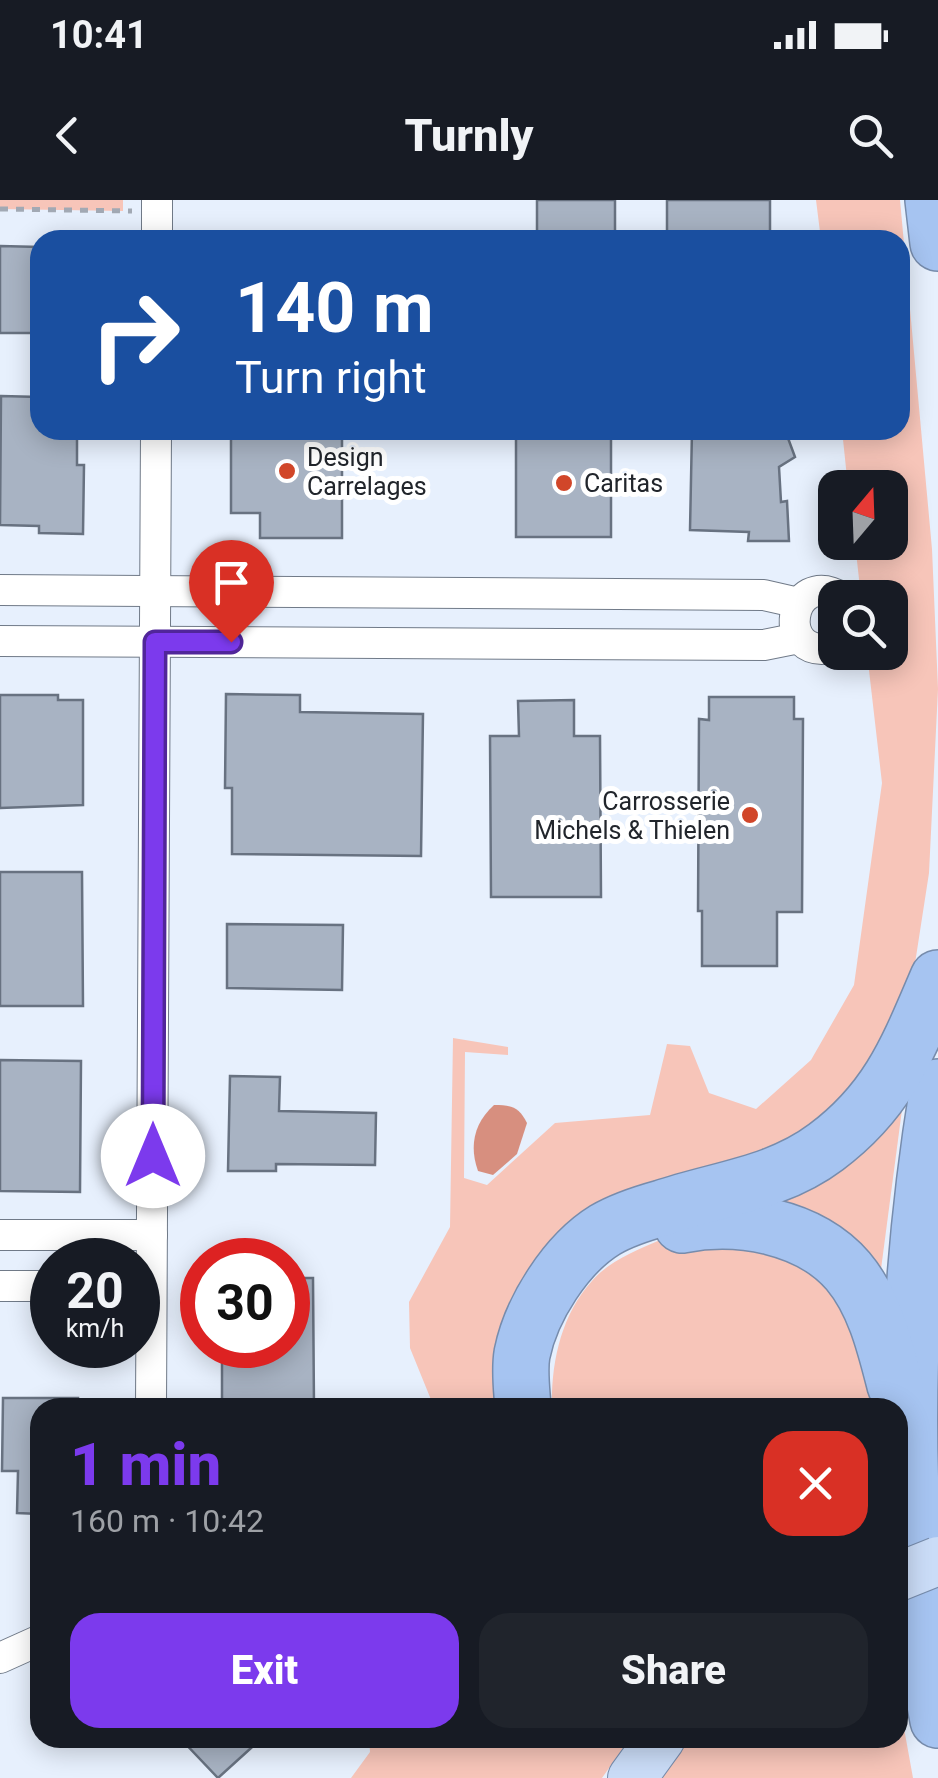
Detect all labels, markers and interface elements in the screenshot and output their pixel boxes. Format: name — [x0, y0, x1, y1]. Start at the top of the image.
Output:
text: 10:41 — [50, 13, 148, 57]
icon: back — [40, 108, 95, 163]
icon: search — [843, 108, 898, 163]
text: Turnly — [404, 109, 534, 162]
text: 140 m — [235, 267, 434, 349]
icon: right — [70, 270, 200, 400]
text: Turn right — [235, 351, 427, 404]
place label: Design Carrelages — [307, 443, 427, 501]
marker: Design Carrelages — [276, 460, 298, 482]
place label: Caritas — [584, 469, 663, 498]
north arrow — [818, 470, 908, 560]
map controls — [818, 470, 908, 670]
marker: Caritas — [553, 472, 575, 494]
pin — [189, 540, 274, 643]
icon: arrive — [204, 555, 259, 610]
button: search — [818, 580, 908, 670]
place label: Carrosserie Michels & Thielen — [534, 787, 730, 845]
marker: Carrosserie Michels & Thielen — [739, 804, 761, 826]
position arrow — [101, 1104, 205, 1208]
speed limit sign: 30 — [180, 1238, 310, 1368]
text: 20 — [66, 1262, 124, 1320]
text: km/h — [66, 1314, 124, 1343]
text: 1 min — [70, 1429, 221, 1500]
button: close — [763, 1431, 868, 1536]
text: 160 m · 10:42 — [70, 1502, 264, 1540]
button: Exit — [70, 1613, 459, 1728]
button: Share — [479, 1613, 868, 1728]

